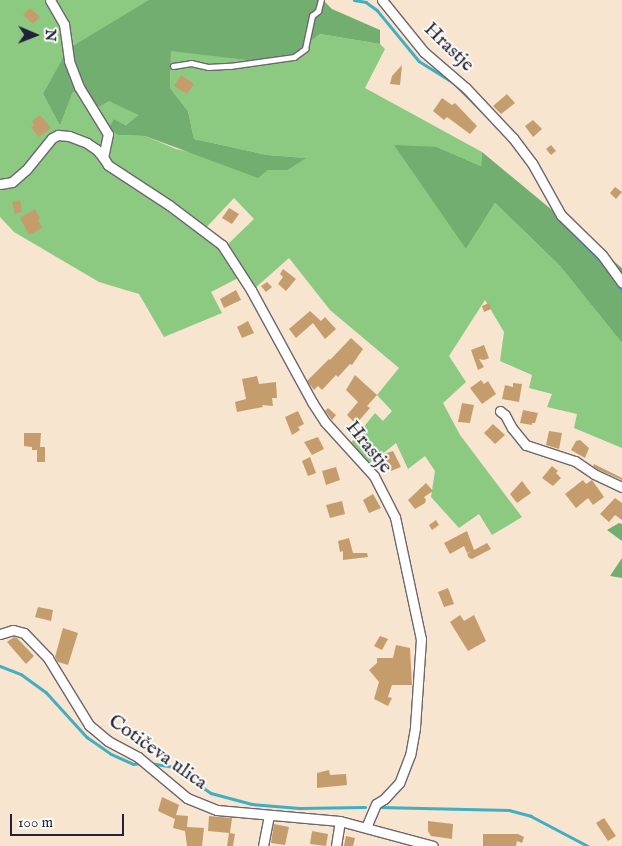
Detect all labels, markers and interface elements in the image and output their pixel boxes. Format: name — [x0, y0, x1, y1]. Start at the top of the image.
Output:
north arrow — [10, 10, 60, 60]
street label: Hrastje — [419, 17, 479, 77]
text: N — [41, 29, 59, 41]
street label: Hrastje — [340, 416, 398, 478]
street label: Cotičeva ulica — [104, 709, 212, 795]
scale bar — [12, 804, 126, 836]
text: 100 m — [18, 813, 53, 832]

